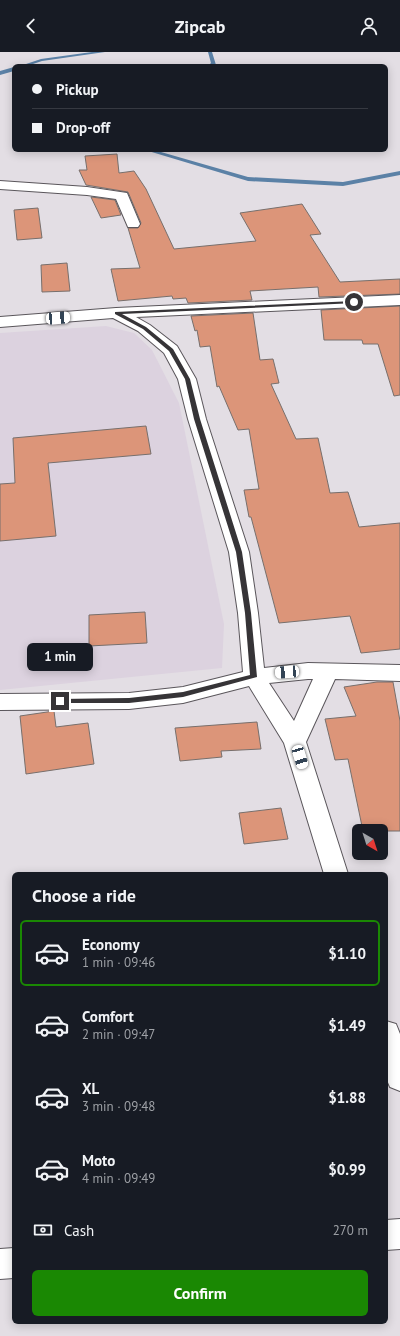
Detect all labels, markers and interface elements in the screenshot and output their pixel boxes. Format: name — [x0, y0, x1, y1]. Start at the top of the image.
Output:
icon: back — [20, 15, 42, 37]
text: Zipcab — [175, 15, 225, 38]
icon: person — [358, 15, 380, 37]
text: Pickup — [56, 80, 99, 99]
text: Drop-off — [56, 118, 110, 137]
route start — [345, 293, 363, 311]
car — [46, 311, 70, 325]
callout: 1 min — [27, 643, 93, 671]
text: 1 min — [44, 648, 76, 665]
car — [275, 665, 299, 679]
route end — [51, 692, 69, 710]
car — [291, 744, 309, 770]
north arrow — [352, 824, 388, 860]
map controls — [352, 824, 388, 860]
text: Choose a ride — [32, 884, 136, 907]
icon: car — [34, 935, 70, 971]
text: Economy — [82, 935, 140, 954]
text: $1.10 — [328, 944, 366, 963]
text: 1 min · 09:46 — [82, 954, 155, 971]
icon: car — [34, 1007, 70, 1043]
text: Comfort — [82, 1007, 134, 1026]
text: $1.49 — [328, 1016, 366, 1035]
text: 2 min · 09:47 — [82, 1026, 155, 1043]
icon: car — [34, 1079, 70, 1115]
text: XL — [82, 1079, 99, 1098]
text: $1.88 — [328, 1088, 366, 1107]
text: 3 min · 09:48 — [82, 1098, 155, 1115]
icon: car — [34, 1151, 70, 1187]
text: Moto — [82, 1151, 115, 1170]
text: $0.99 — [328, 1160, 366, 1179]
text: 4 min · 09:49 — [82, 1170, 155, 1187]
icon: cash — [32, 1219, 54, 1241]
text: Cash — [64, 1221, 94, 1240]
text: 270 m — [333, 1222, 368, 1239]
button: Confirm — [32, 1270, 368, 1316]

